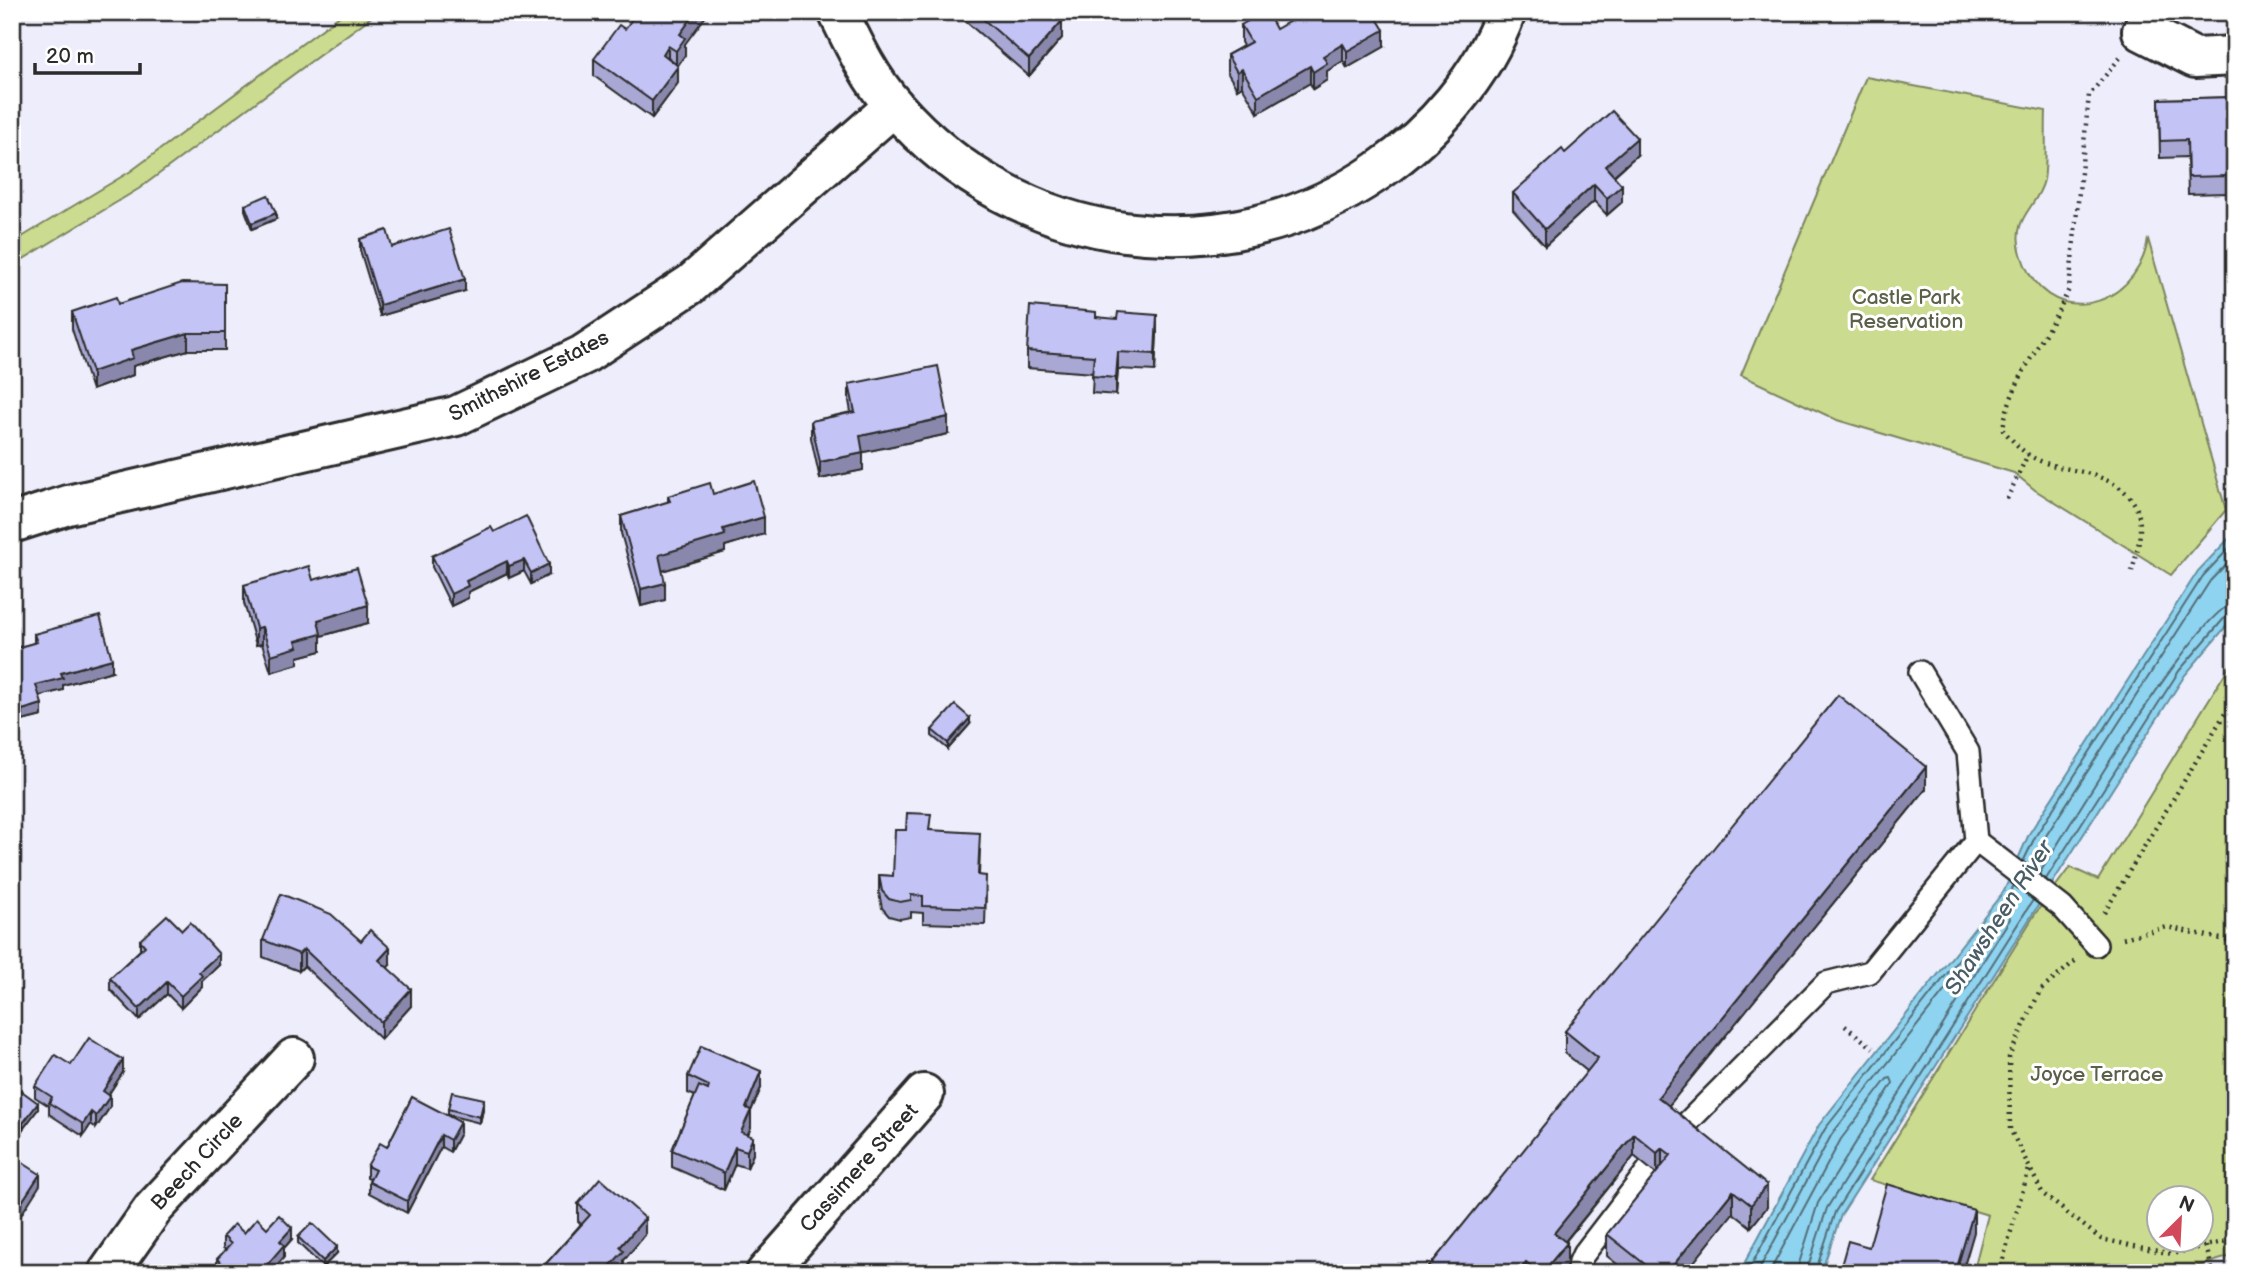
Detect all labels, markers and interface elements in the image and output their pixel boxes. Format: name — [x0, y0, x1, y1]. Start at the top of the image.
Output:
scale bar — [35, 32, 140, 76]
text: 20 m — [46, 44, 94, 69]
park label: Castle Park Reservation — [1849, 285, 1963, 334]
street label: Smithshire Estates — [445, 325, 613, 427]
water label: Shawsheen River — [1939, 834, 2060, 1001]
park label: Joyce Terrace — [2031, 1062, 2163, 1087]
street label: Cassimere Street — [795, 1098, 924, 1238]
street label: Beech Circle — [146, 1109, 248, 1215]
north arrow — [2146, 1184, 2216, 1254]
text: N — [2175, 1191, 2198, 1218]

